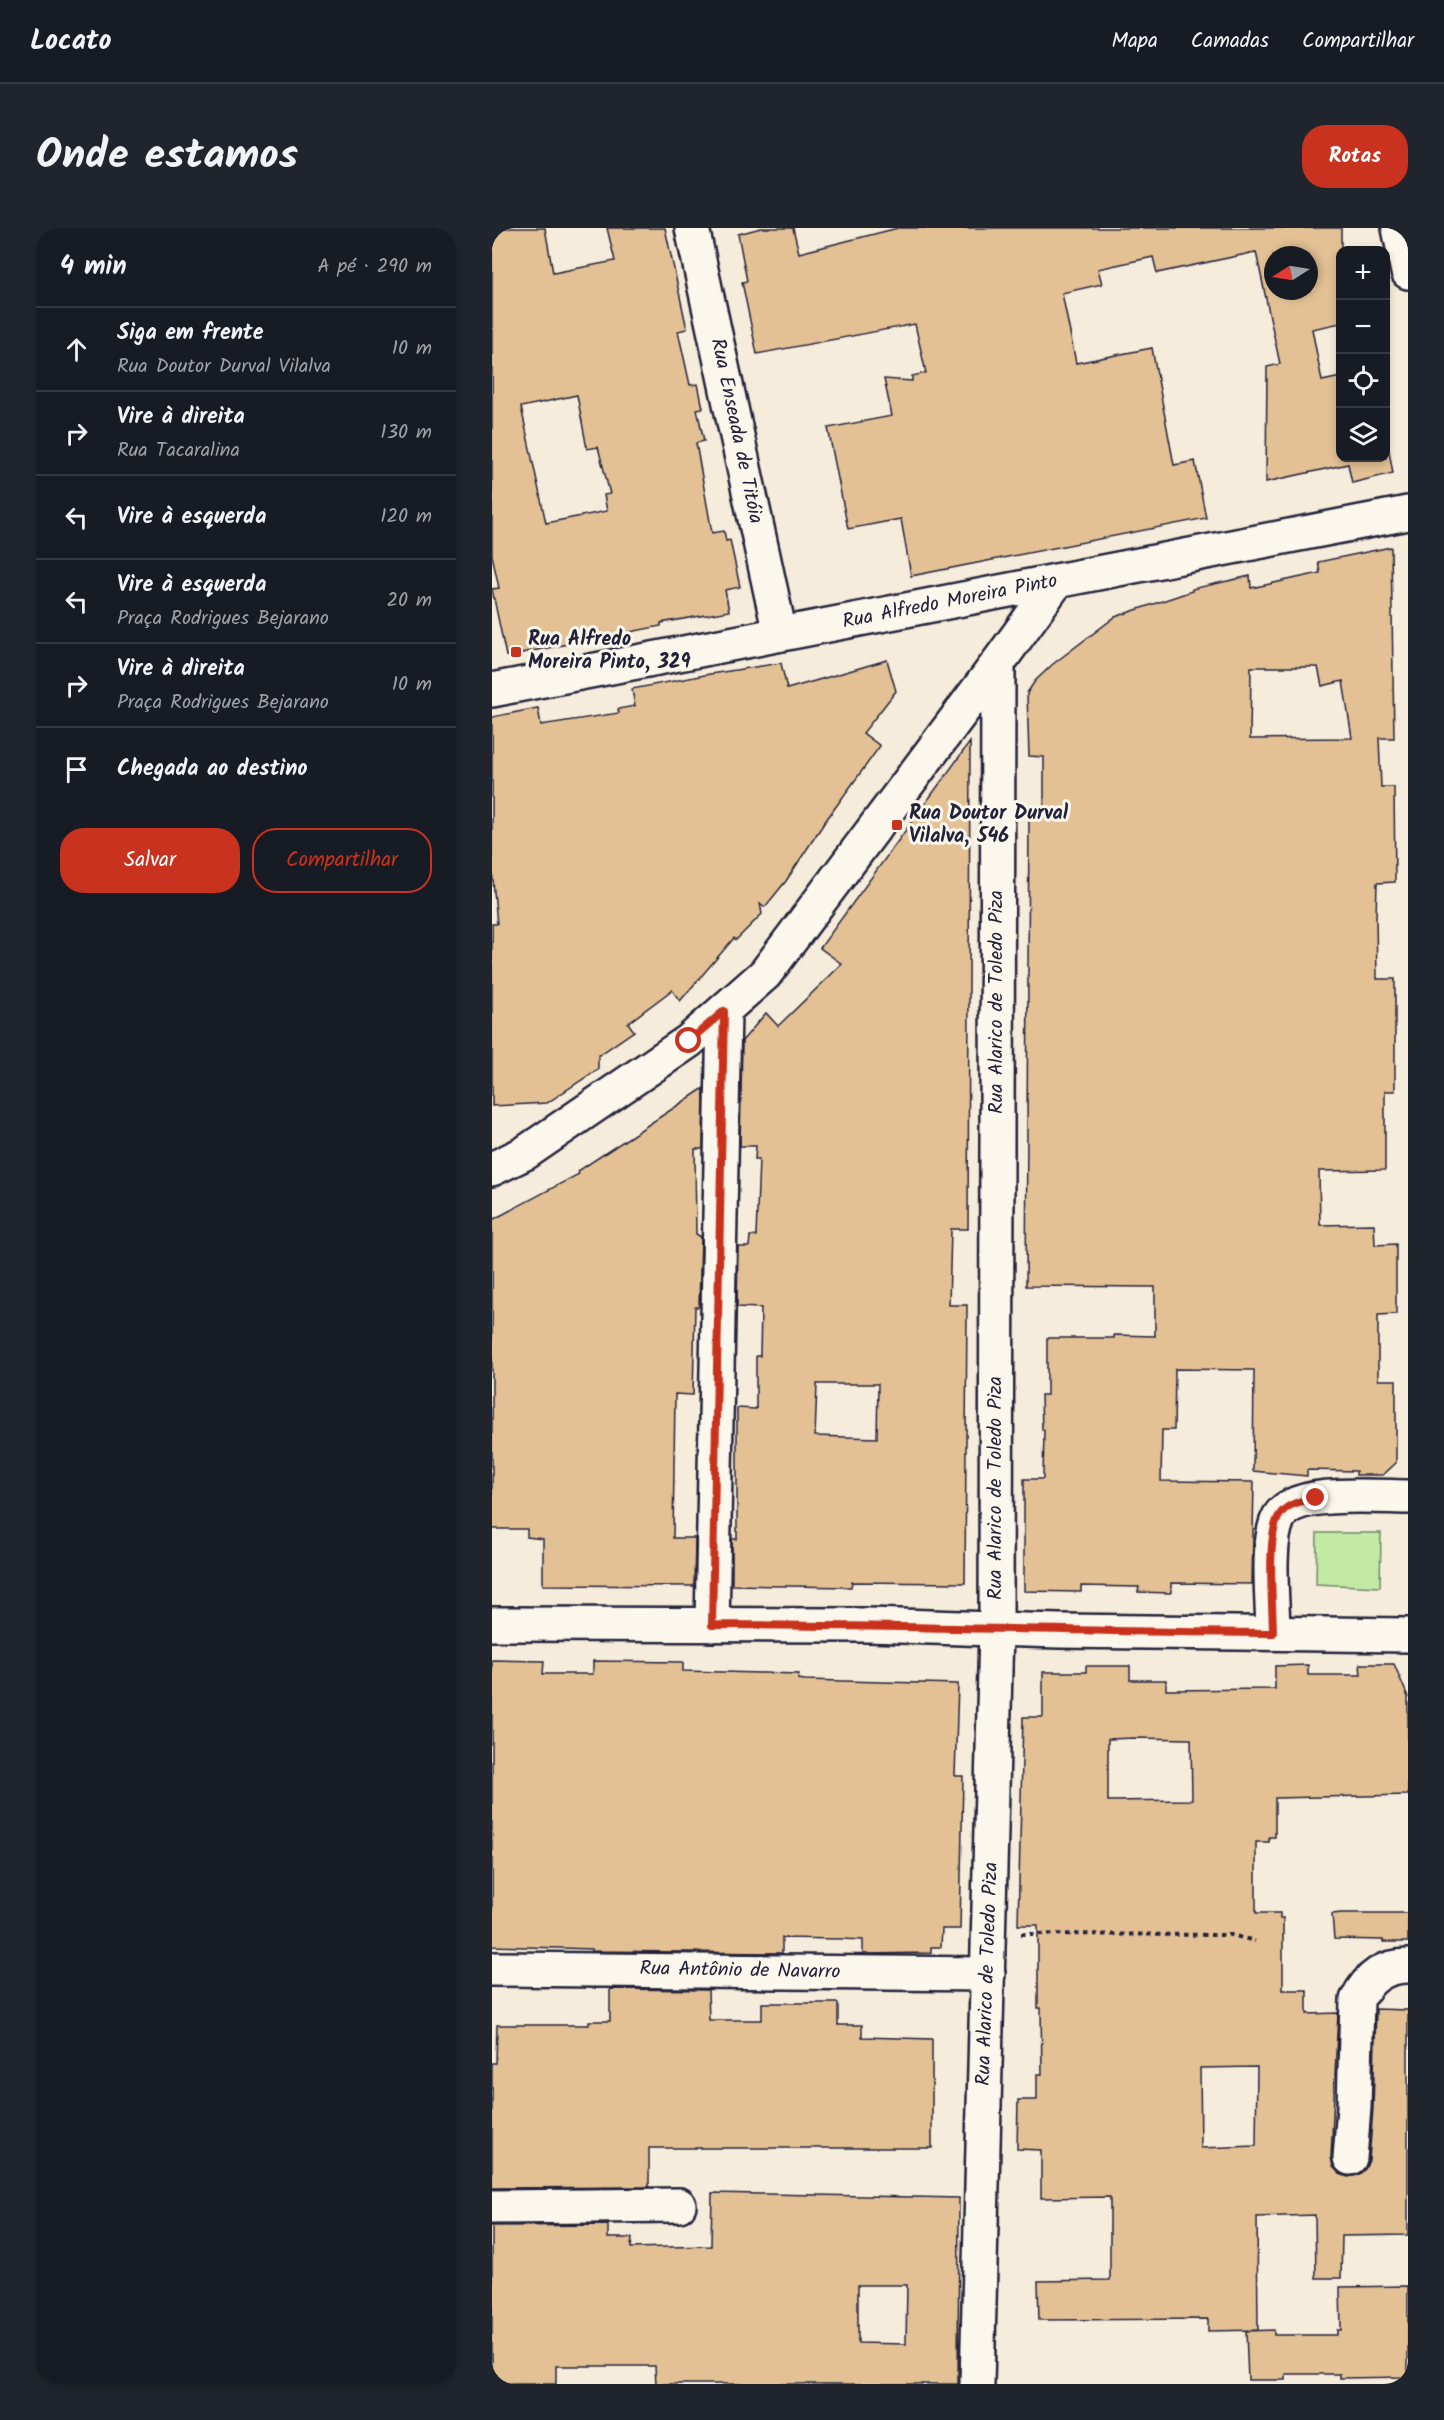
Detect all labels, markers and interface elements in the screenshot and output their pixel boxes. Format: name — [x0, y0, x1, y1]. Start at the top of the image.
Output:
text: Locato — [30, 19, 111, 64]
text: Mapa — [1111, 25, 1158, 58]
text: Camadas — [1191, 25, 1269, 58]
text: Compartilhar — [1302, 25, 1414, 58]
text: Onde estamos — [36, 123, 298, 190]
button: Rotas — [1302, 125, 1408, 188]
text: 4 min — [60, 246, 127, 288]
north arrow — [1264, 246, 1318, 300]
map controls — [1336, 246, 1390, 462]
button: + — [1336, 246, 1390, 300]
text: A pé · 290 m — [317, 251, 432, 283]
button: − — [1336, 300, 1390, 354]
text: Siga em frente — [117, 316, 263, 351]
icon: ahead — [60, 333, 93, 366]
text: 10 m — [392, 333, 432, 365]
street label: Rua Enseada de Titóia — [701, 335, 771, 527]
text: Rua Doutor Durval Vilalva — [117, 351, 331, 383]
button: locate — [1336, 354, 1390, 408]
text: Vire à direita — [117, 400, 245, 435]
button: layers — [1336, 408, 1390, 462]
icon: right — [60, 417, 93, 450]
text: 130 m — [380, 417, 432, 449]
text: Rua Tacaralina — [117, 435, 240, 467]
text: Vire à esquerda — [117, 500, 266, 535]
icon: left — [60, 501, 93, 534]
text: 120 m — [380, 501, 432, 533]
street label: Rua Alfredo Moreira Pinto — [840, 565, 1060, 639]
text: Vire à esquerda — [117, 568, 266, 603]
icon: left — [60, 585, 93, 618]
text: 20 m — [386, 585, 432, 617]
text: Praça Rodrigues Bejarano — [117, 603, 329, 635]
place label: Rua Alfredo Moreira Pinto, 329 — [528, 624, 691, 679]
marker: Rua Alfredo Moreira Pinto, 329 — [509, 645, 523, 659]
text: Vire à direita — [117, 652, 245, 687]
icon: right — [60, 669, 93, 702]
text: 10 m — [392, 669, 432, 701]
text: Praça Rodrigues Bejarano — [117, 687, 329, 719]
text: Chegada ao destino — [117, 752, 308, 787]
icon: arrive — [60, 753, 93, 786]
place label: Rua Doutor Durval Vilalva, 546 — [909, 798, 1069, 853]
marker: Rua Doutor Durval Vilalva, 546 — [890, 818, 904, 832]
button: Salvar — [60, 828, 240, 893]
button: Compartilhar — [252, 828, 432, 893]
street label: Rua Alarico de Toledo Piza — [981, 890, 1013, 1114]
route start — [675, 1027, 701, 1053]
street label: Rua Alarico de Toledo Piza — [980, 1376, 1012, 1600]
route end — [1302, 1484, 1328, 1510]
street label: Rua Alarico de Toledo Piza — [968, 1861, 1008, 2087]
street label: Rua Antônio de Navarro — [639, 1953, 841, 1989]

